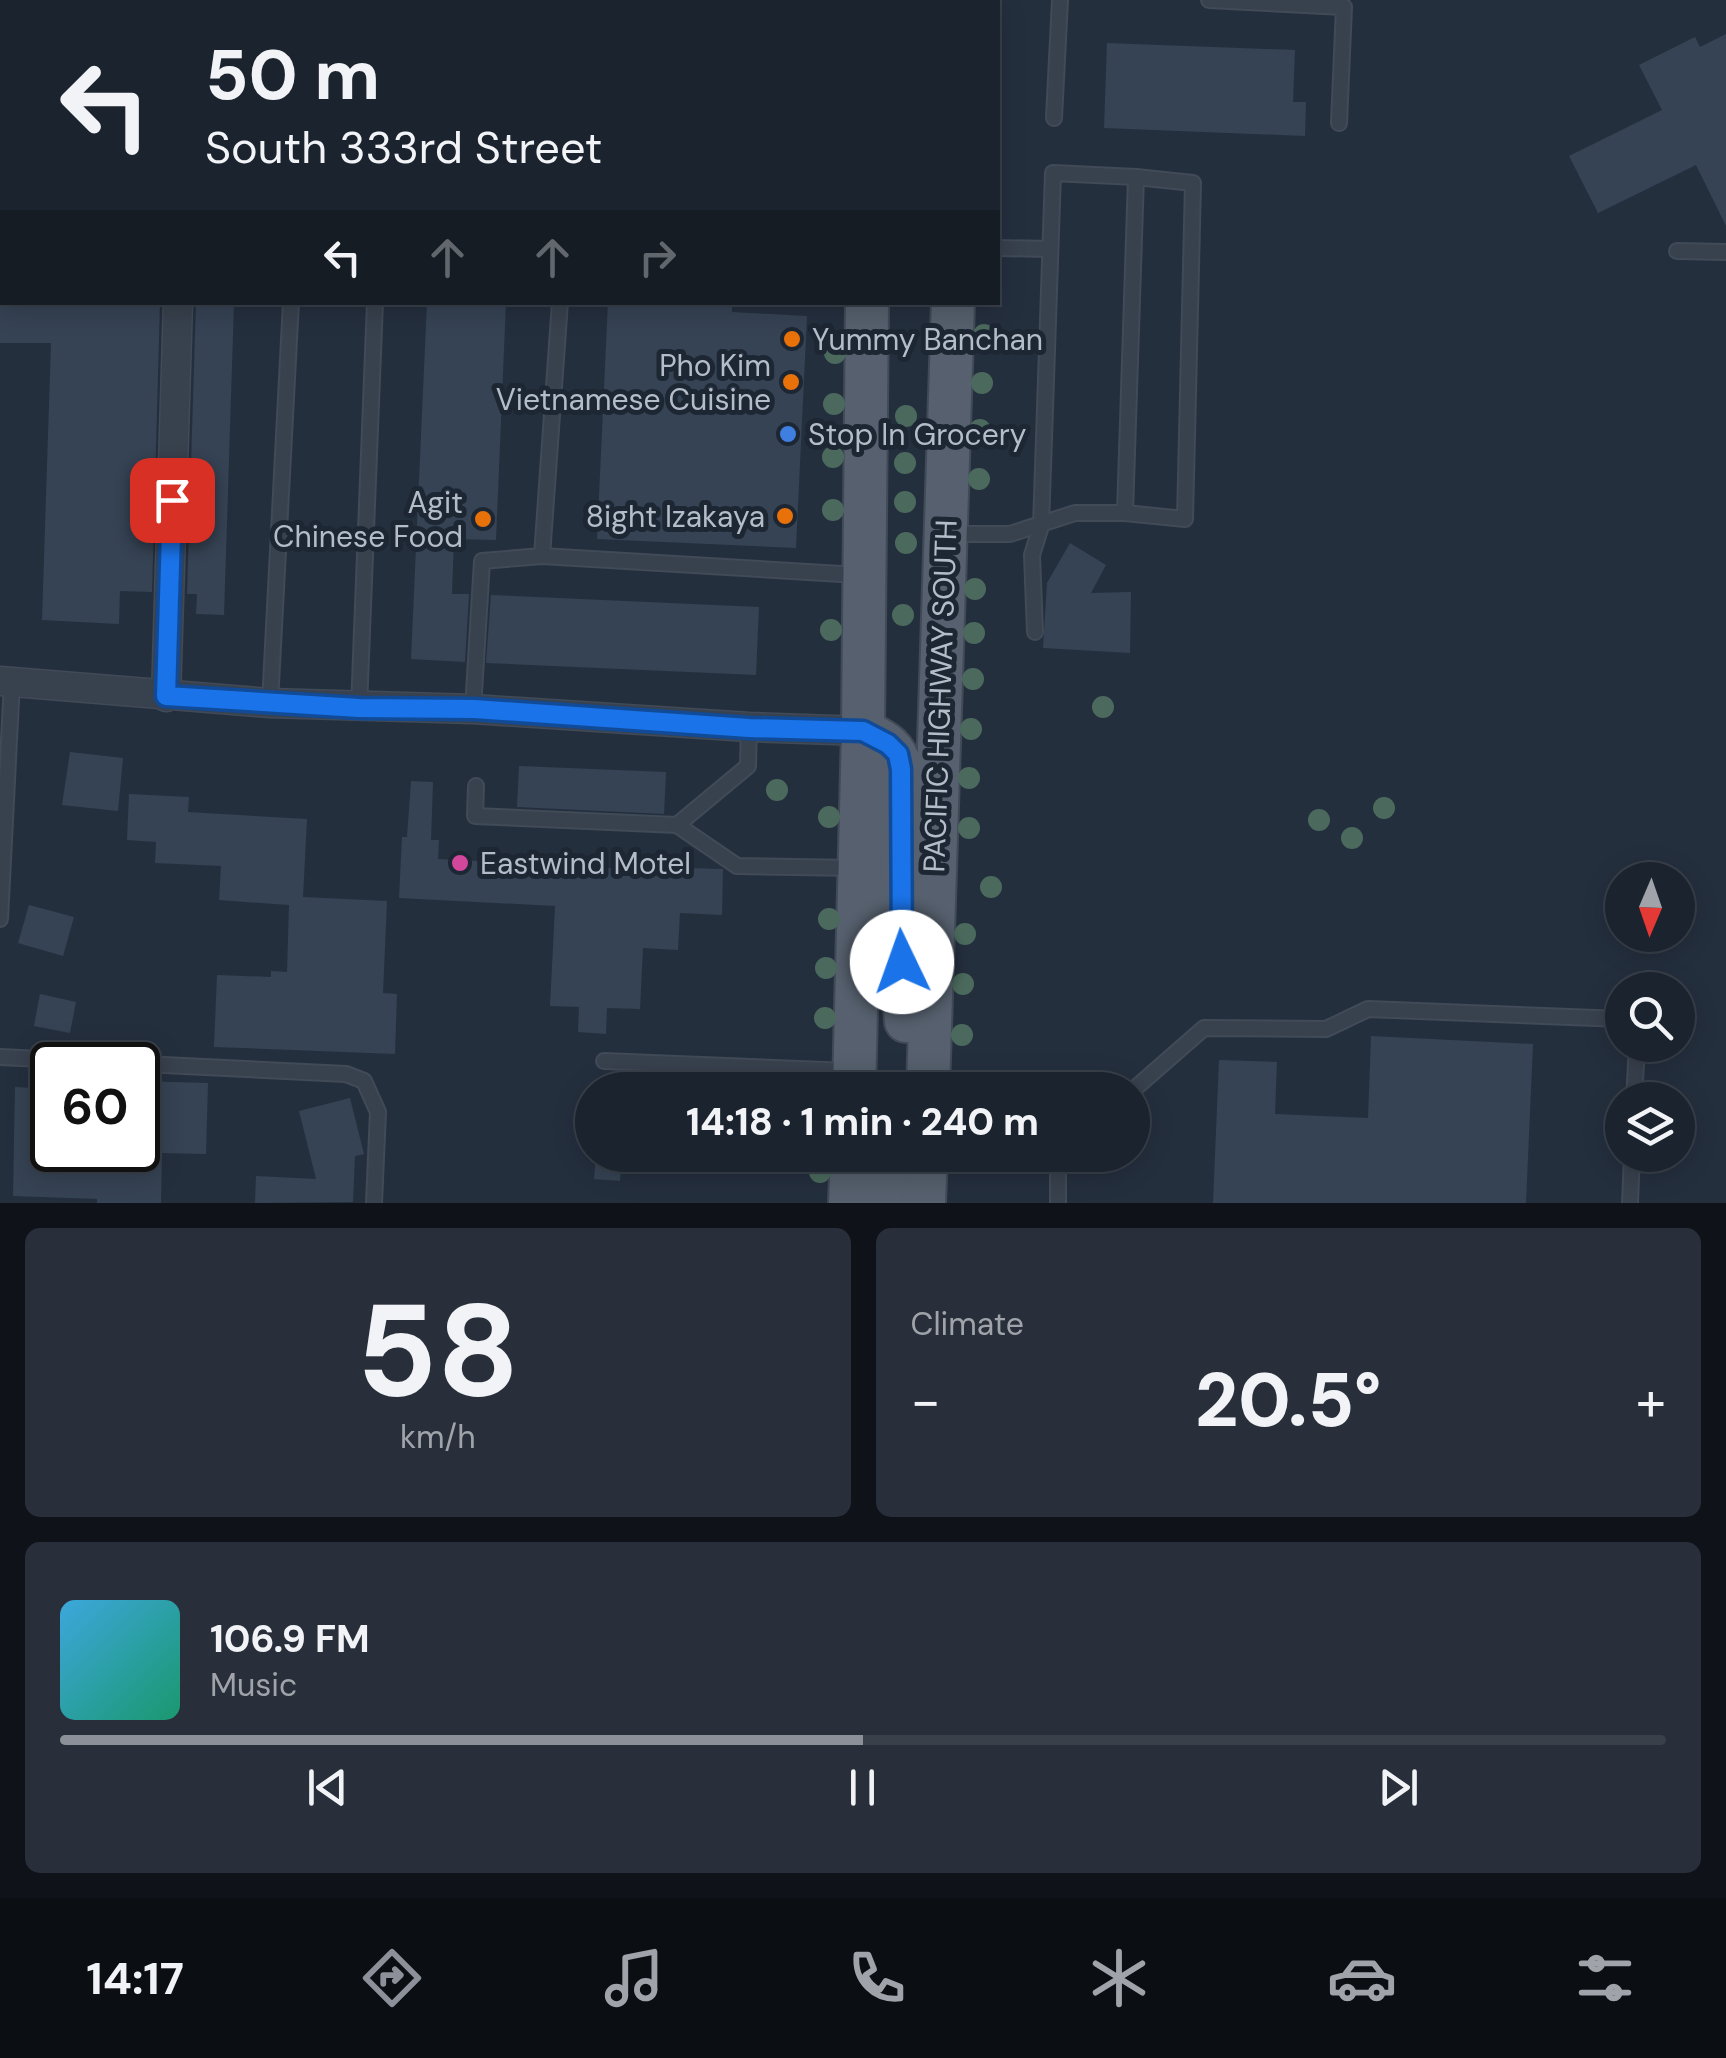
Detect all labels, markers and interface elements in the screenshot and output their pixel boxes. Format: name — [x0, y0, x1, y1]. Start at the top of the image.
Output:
text: 50 m — [205, 30, 380, 121]
icon: left — [40, 40, 170, 170]
text: South 333rd Street — [205, 118, 602, 177]
icon: left — [315, 230, 370, 285]
icon: ahead — [420, 230, 475, 285]
icon: ahead — [525, 230, 580, 285]
icon: right — [630, 230, 685, 285]
place label: Yummy Banchan — [812, 320, 1043, 359]
marker: Yummy Banchan — [781, 328, 803, 350]
place label: Pho Kim Vietnamese Cuisine — [496, 346, 771, 419]
marker: Pho Kim Vietnamese Cuisine — [780, 371, 802, 393]
place label: Stop In Grocery — [808, 415, 1027, 454]
marker: Stop In Grocery — [777, 423, 799, 445]
pin — [130, 458, 215, 543]
icon: arrive — [145, 473, 200, 528]
place label: Agit Chinese Food — [273, 483, 463, 556]
place label: 8ight Izakaya — [586, 497, 765, 536]
marker: 8ight Izakaya — [774, 505, 796, 527]
marker: Agit Chinese Food — [472, 508, 494, 530]
street label: PACIFIC HIGHWAY SOUTH — [914, 519, 966, 873]
place label: Eastwind Motel — [480, 844, 691, 883]
marker: Eastwind Motel — [449, 852, 471, 874]
north arrow — [1605, 862, 1695, 952]
map controls — [1605, 862, 1695, 1172]
position arrow — [850, 910, 954, 1014]
button: search — [1605, 972, 1695, 1062]
speed limit sign: 60 — [30, 1042, 160, 1172]
button: layers — [1605, 1082, 1695, 1172]
text: 14:18 · 1 min · 240 m — [686, 1097, 1039, 1147]
text: 58 — [356, 1266, 519, 1435]
text: Climate — [911, 1303, 1024, 1345]
text: 20.5° — [1195, 1352, 1381, 1449]
text: − — [911, 1365, 941, 1437]
text: + — [1636, 1365, 1666, 1437]
text: km/h — [400, 1416, 476, 1458]
text: 106.9 FM — [210, 1614, 370, 1664]
text: Music — [210, 1664, 297, 1706]
icon: previous — [300, 1760, 355, 1815]
icon: pause — [835, 1760, 890, 1815]
icon: next — [1371, 1760, 1426, 1815]
icon: directions — [357, 1943, 427, 2013]
icon: music — [599, 1943, 669, 2013]
icon: phone — [842, 1943, 912, 2013]
icon: climate — [1084, 1943, 1154, 2013]
icon: car — [1327, 1943, 1397, 2013]
icon: filters — [1570, 1943, 1640, 2013]
text: 14:17 — [86, 1949, 184, 2008]

